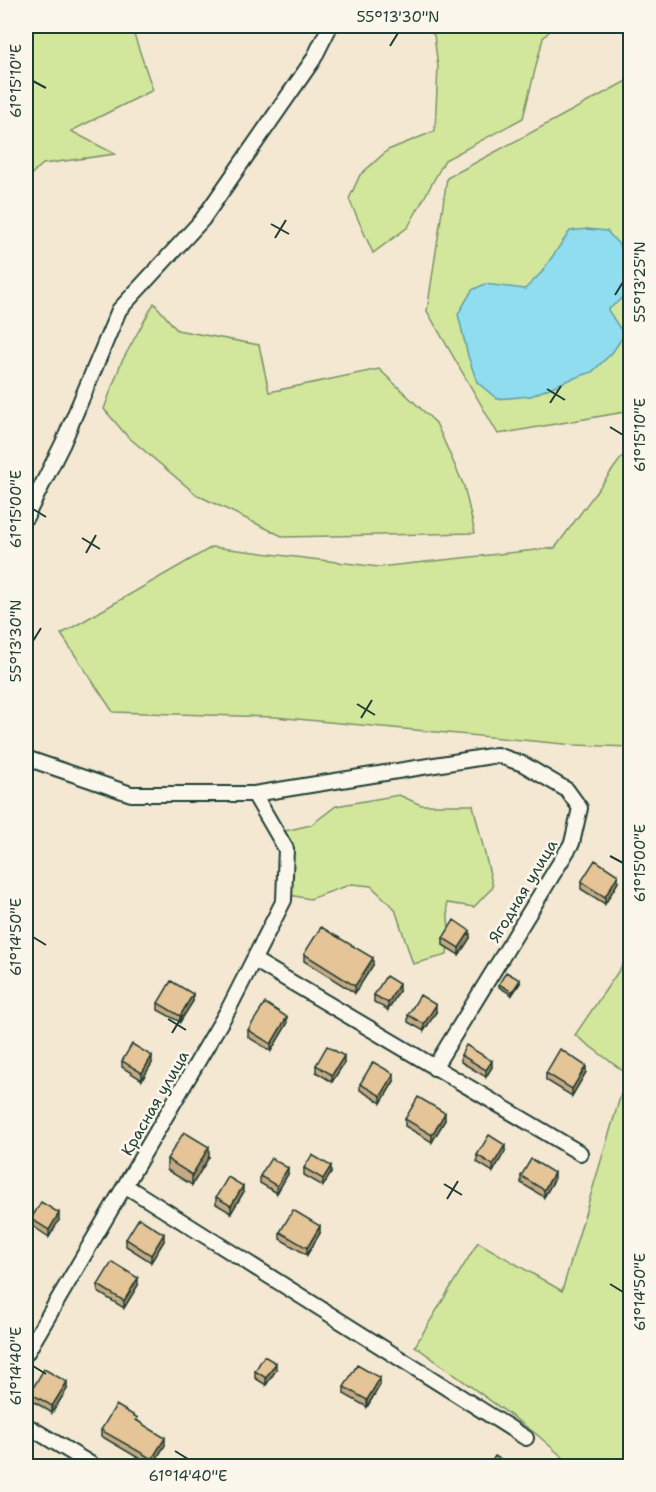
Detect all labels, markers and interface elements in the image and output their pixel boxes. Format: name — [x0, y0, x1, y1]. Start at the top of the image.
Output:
text: 55°13'30"N — [356, 7, 440, 27]
text: 61°15'10"E — [6, 44, 26, 118]
text: 55°13'25"N — [630, 241, 650, 323]
text: 61°15'10"E — [630, 398, 650, 472]
text: 61°15'00"E — [6, 470, 26, 548]
text: 55°13'30"N — [6, 599, 26, 683]
text: 61°15'00"E — [630, 824, 650, 902]
street label: Ягодная улица — [484, 835, 562, 947]
text: 61°14'50"E — [6, 898, 26, 976]
street label: Красная улица — [116, 1047, 194, 1159]
text: 61°14'50"E — [630, 1253, 650, 1331]
text: 61°14'40"E — [6, 1327, 26, 1405]
text: 61°14'40"E — [149, 1466, 227, 1486]

